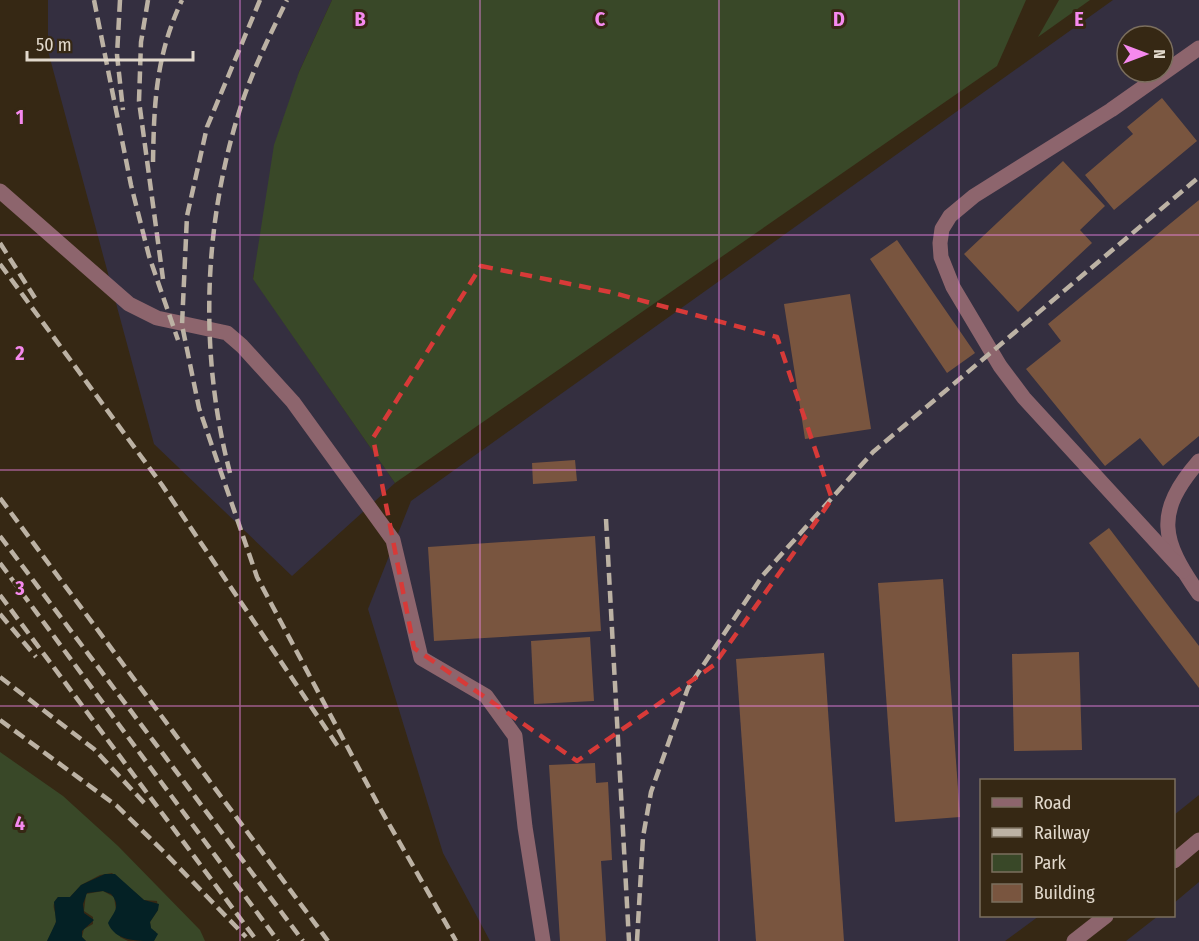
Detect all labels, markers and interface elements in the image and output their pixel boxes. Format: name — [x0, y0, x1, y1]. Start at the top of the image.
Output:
text: B — [354, 7, 366, 31]
text: C — [595, 7, 606, 31]
text: D — [833, 7, 845, 31]
text: E — [1074, 7, 1084, 31]
scale bar — [27, 24, 194, 62]
north arrow — [1115, 24, 1175, 84]
text: 50 m — [36, 34, 72, 56]
text: N — [1150, 49, 1169, 59]
text: 1 — [16, 105, 24, 129]
text: 2 — [14, 341, 25, 365]
text: 3 — [14, 576, 25, 600]
legend — [980, 779, 1175, 917]
text: Road — [1034, 792, 1071, 814]
text: 4 — [15, 811, 25, 835]
text: Railway — [1034, 822, 1090, 844]
text: Park — [1034, 852, 1067, 874]
text: Building — [1034, 882, 1095, 904]

